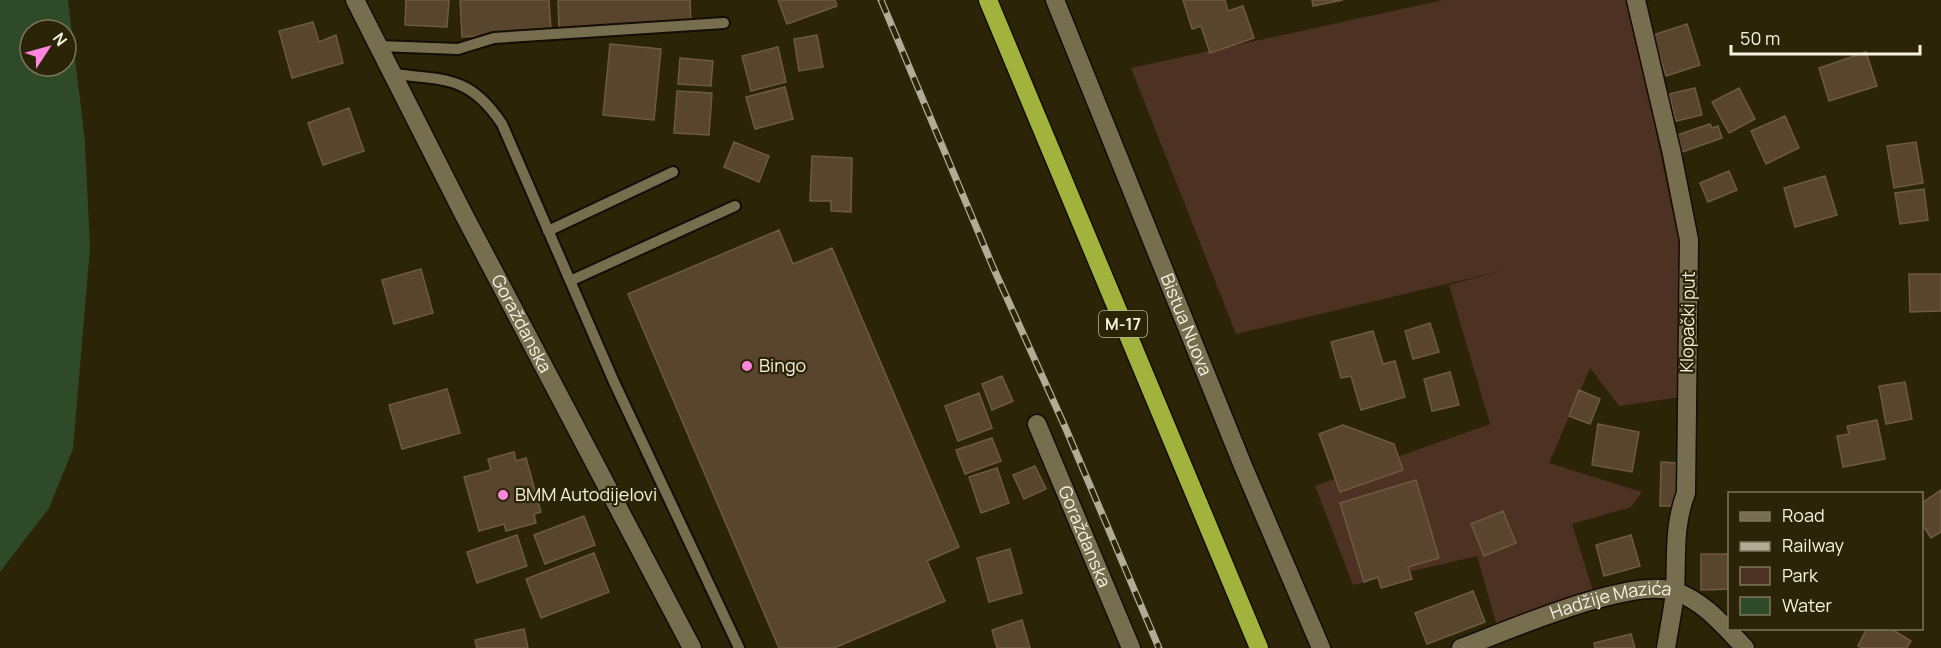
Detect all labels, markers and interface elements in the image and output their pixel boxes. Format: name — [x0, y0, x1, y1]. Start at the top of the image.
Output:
north arrow — [18, 18, 78, 78]
scale bar — [1731, 18, 1920, 56]
text: 50 m — [1740, 26, 1780, 50]
text: N — [48, 28, 72, 50]
street label: Goraždanska — [486, 270, 558, 377]
street label: Bistua Nuova — [1156, 270, 1218, 379]
street label: Klopački put — [1674, 271, 1700, 373]
road number: M-17 — [1099, 311, 1147, 337]
place label: Bingo — [759, 353, 806, 377]
marker: Bingo — [740, 359, 754, 373]
place label: BMM Autodijelovi — [515, 482, 657, 506]
street label: Goraždanska — [1053, 482, 1117, 591]
marker: BMM Autodijelovi — [496, 488, 510, 502]
legend — [1728, 492, 1923, 630]
text: Road — [1782, 503, 1825, 527]
text: Railway — [1782, 533, 1844, 557]
text: Park — [1782, 563, 1819, 587]
street label: Hadžije Mazića — [1546, 576, 1673, 624]
text: Water — [1782, 593, 1832, 617]

